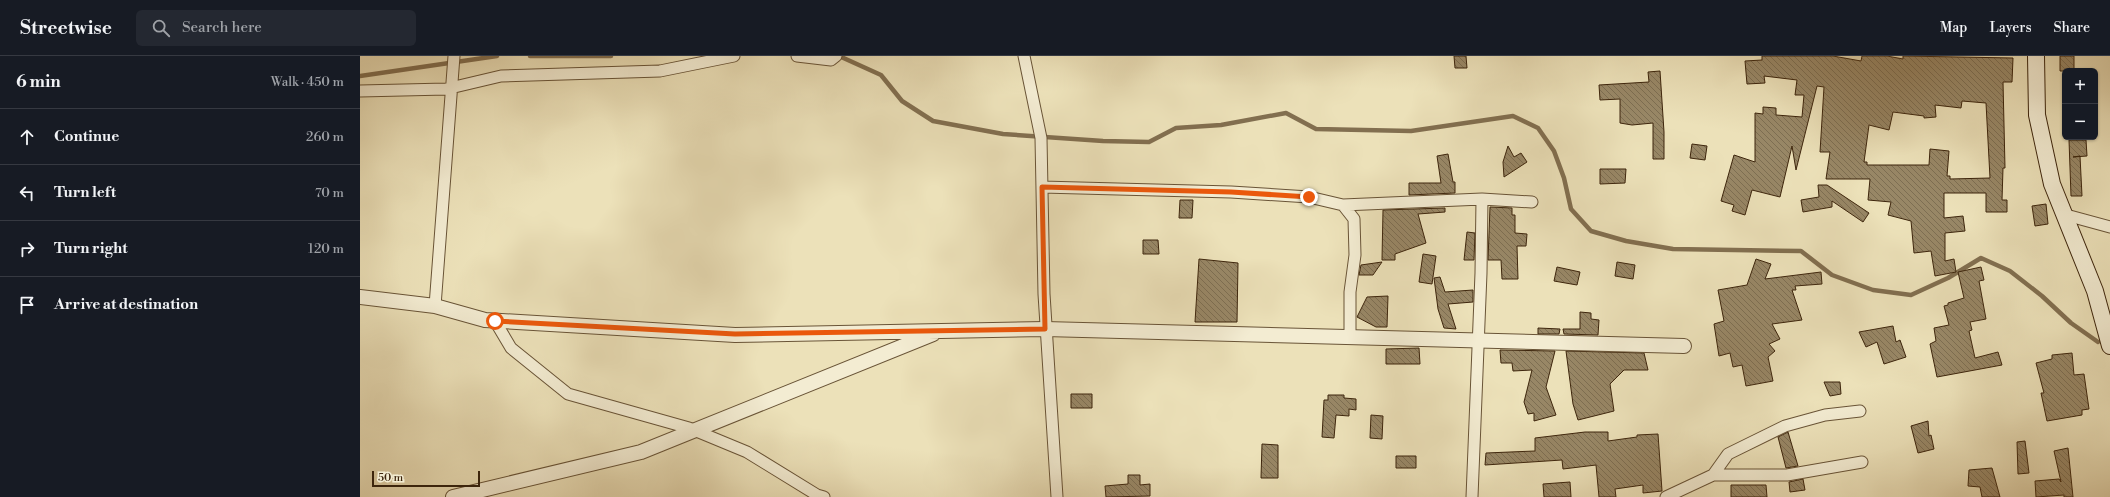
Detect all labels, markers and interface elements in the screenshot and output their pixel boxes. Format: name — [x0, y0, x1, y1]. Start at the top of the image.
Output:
search box — [136, 10, 416, 46]
text: Streetwise — [20, 16, 112, 40]
icon: search — [150, 17, 172, 39]
text: Search here — [182, 18, 262, 37]
text: Map — [1940, 19, 1967, 37]
text: Layers — [1989, 19, 2032, 37]
text: Share — [2054, 19, 2090, 37]
map controls — [2062, 68, 2098, 140]
button: + — [2062, 68, 2098, 104]
text: 6 min — [16, 71, 61, 93]
text: Walk · 450 m — [271, 74, 344, 90]
button: − — [2062, 104, 2098, 140]
icon: ahead — [16, 126, 38, 148]
text: Continue — [54, 127, 119, 146]
text: 260 m — [306, 129, 344, 145]
icon: left — [16, 182, 38, 204]
text: Turn left — [54, 183, 116, 202]
text: 70 m — [315, 185, 344, 201]
route end — [1300, 188, 1318, 206]
icon: right — [16, 238, 38, 260]
text: Turn right — [54, 239, 128, 258]
text: 120 m — [308, 241, 344, 257]
icon: arrive — [16, 294, 38, 316]
text: Arrive at destination — [54, 295, 198, 314]
route start — [486, 312, 504, 330]
scale bar — [372, 469, 480, 488]
text: 50 m — [378, 471, 403, 485]

